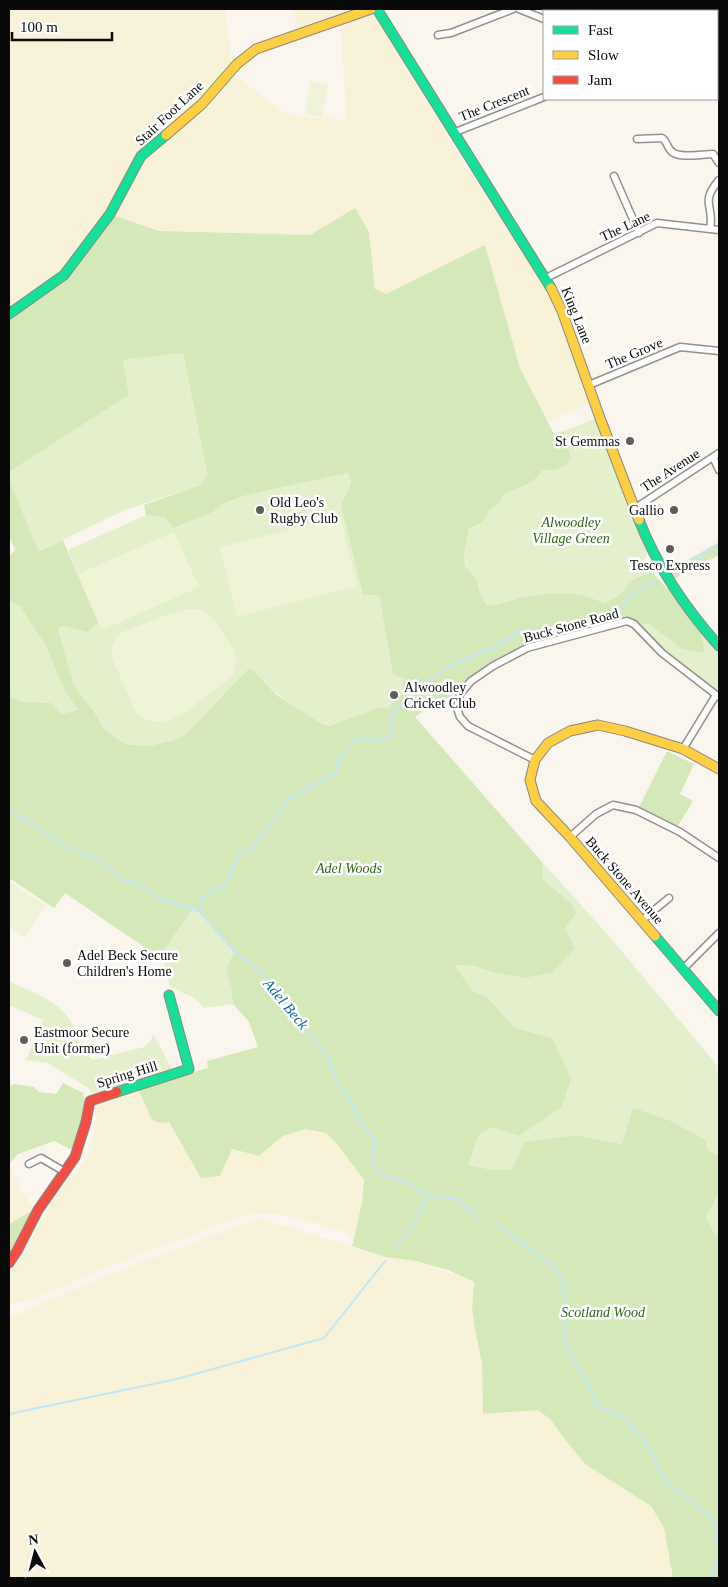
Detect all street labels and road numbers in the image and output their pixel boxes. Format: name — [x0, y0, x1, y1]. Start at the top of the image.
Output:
street label: Stair Foot Lane — [132, 78, 206, 149]
street label: The Crescent — [457, 83, 532, 124]
street label: The Lane — [598, 208, 653, 245]
street label: King Lane — [558, 285, 595, 346]
street label: The Grove — [604, 335, 665, 372]
street label: The Avenue — [638, 446, 702, 495]
street label: Buck Stone Road — [522, 606, 620, 645]
street label: Buck Stone Avenue — [583, 834, 666, 927]
street label: Spring Hill — [95, 1058, 159, 1091]

